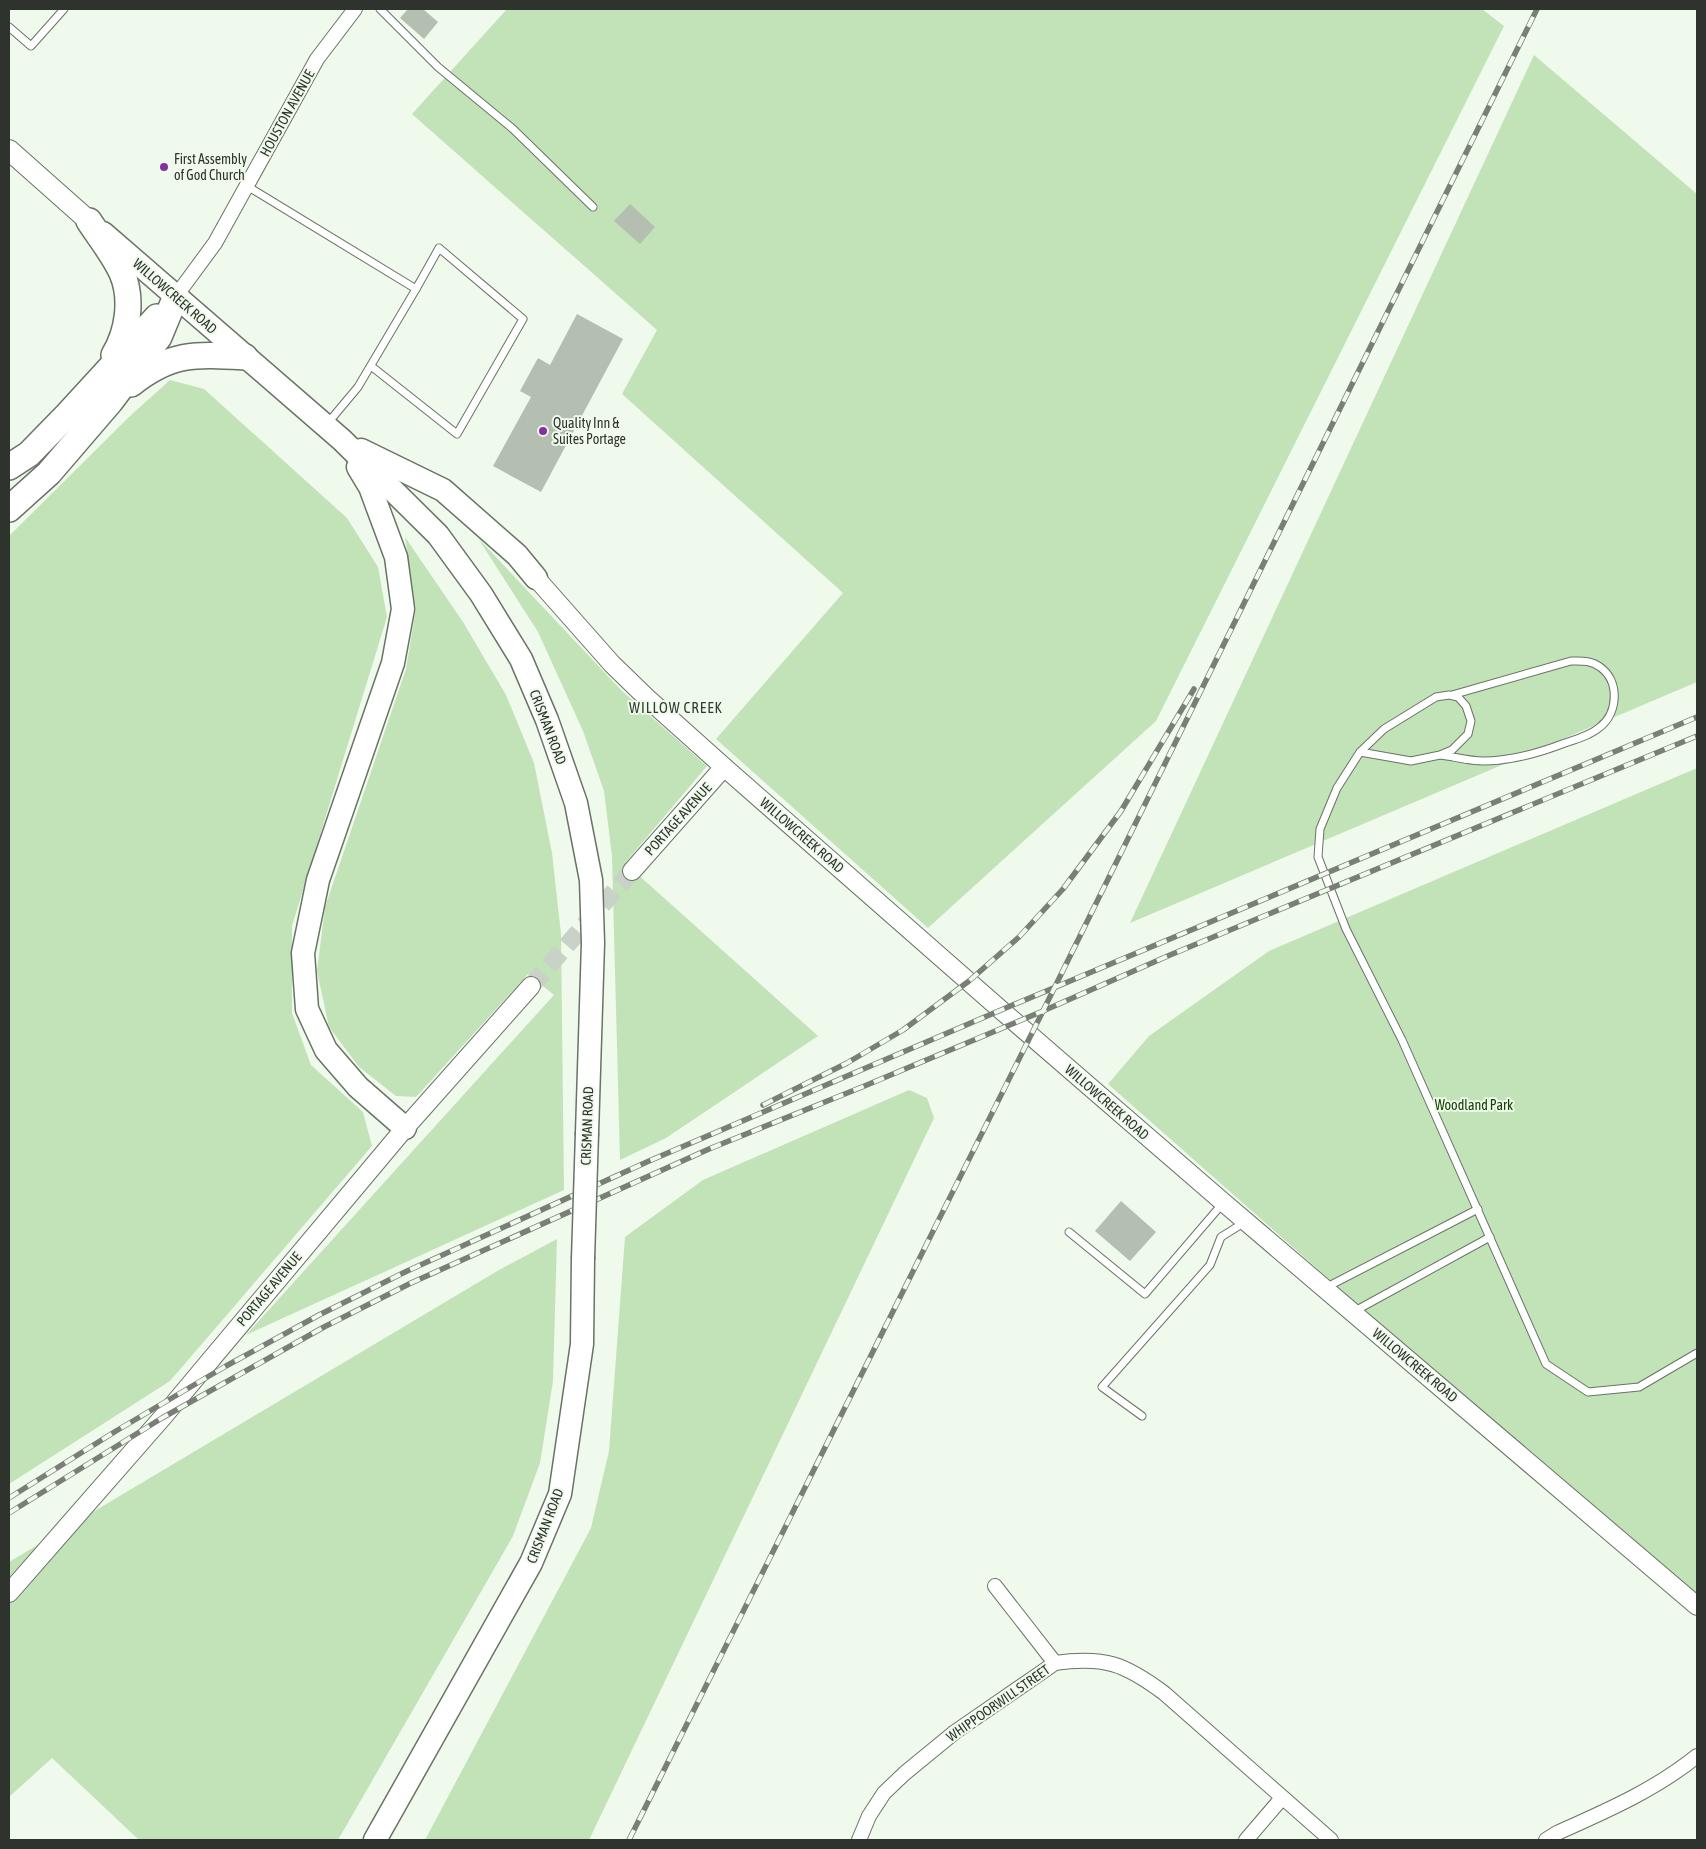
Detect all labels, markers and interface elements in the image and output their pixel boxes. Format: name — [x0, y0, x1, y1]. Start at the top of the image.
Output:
street label: HOUSTON AVENUE — [257, 67, 317, 159]
place label: First Assembly of God Church — [174, 151, 247, 183]
marker: First Assembly of God Church — [158, 161, 170, 173]
street label: WILLOWCREEK ROAD — [130, 255, 220, 337]
place label: Quality Inn & Suites Portage — [553, 415, 626, 447]
marker: Quality Inn & Suites Portage — [537, 425, 549, 437]
street label: CRISMAN ROAD — [526, 687, 570, 767]
district label: WILLOW CREEK — [629, 699, 723, 716]
street label: PORTAGE AVENUE — [641, 780, 715, 858]
street label: WILLOWCREEK ROAD — [757, 794, 847, 876]
street label: WILLOWCREEK ROAD — [1062, 1061, 1152, 1143]
street label: CRISMAN ROAD — [578, 1086, 596, 1166]
park label: Woodland Park — [1435, 1097, 1513, 1113]
street label: PORTAGE AVENUE — [233, 1249, 305, 1329]
street label: WILLOWCREEK ROAD — [1369, 1325, 1461, 1405]
street label: CRISMAN ROAD — [523, 1486, 567, 1566]
street label: WHIPPOORWILL STREET — [943, 1661, 1053, 1745]

